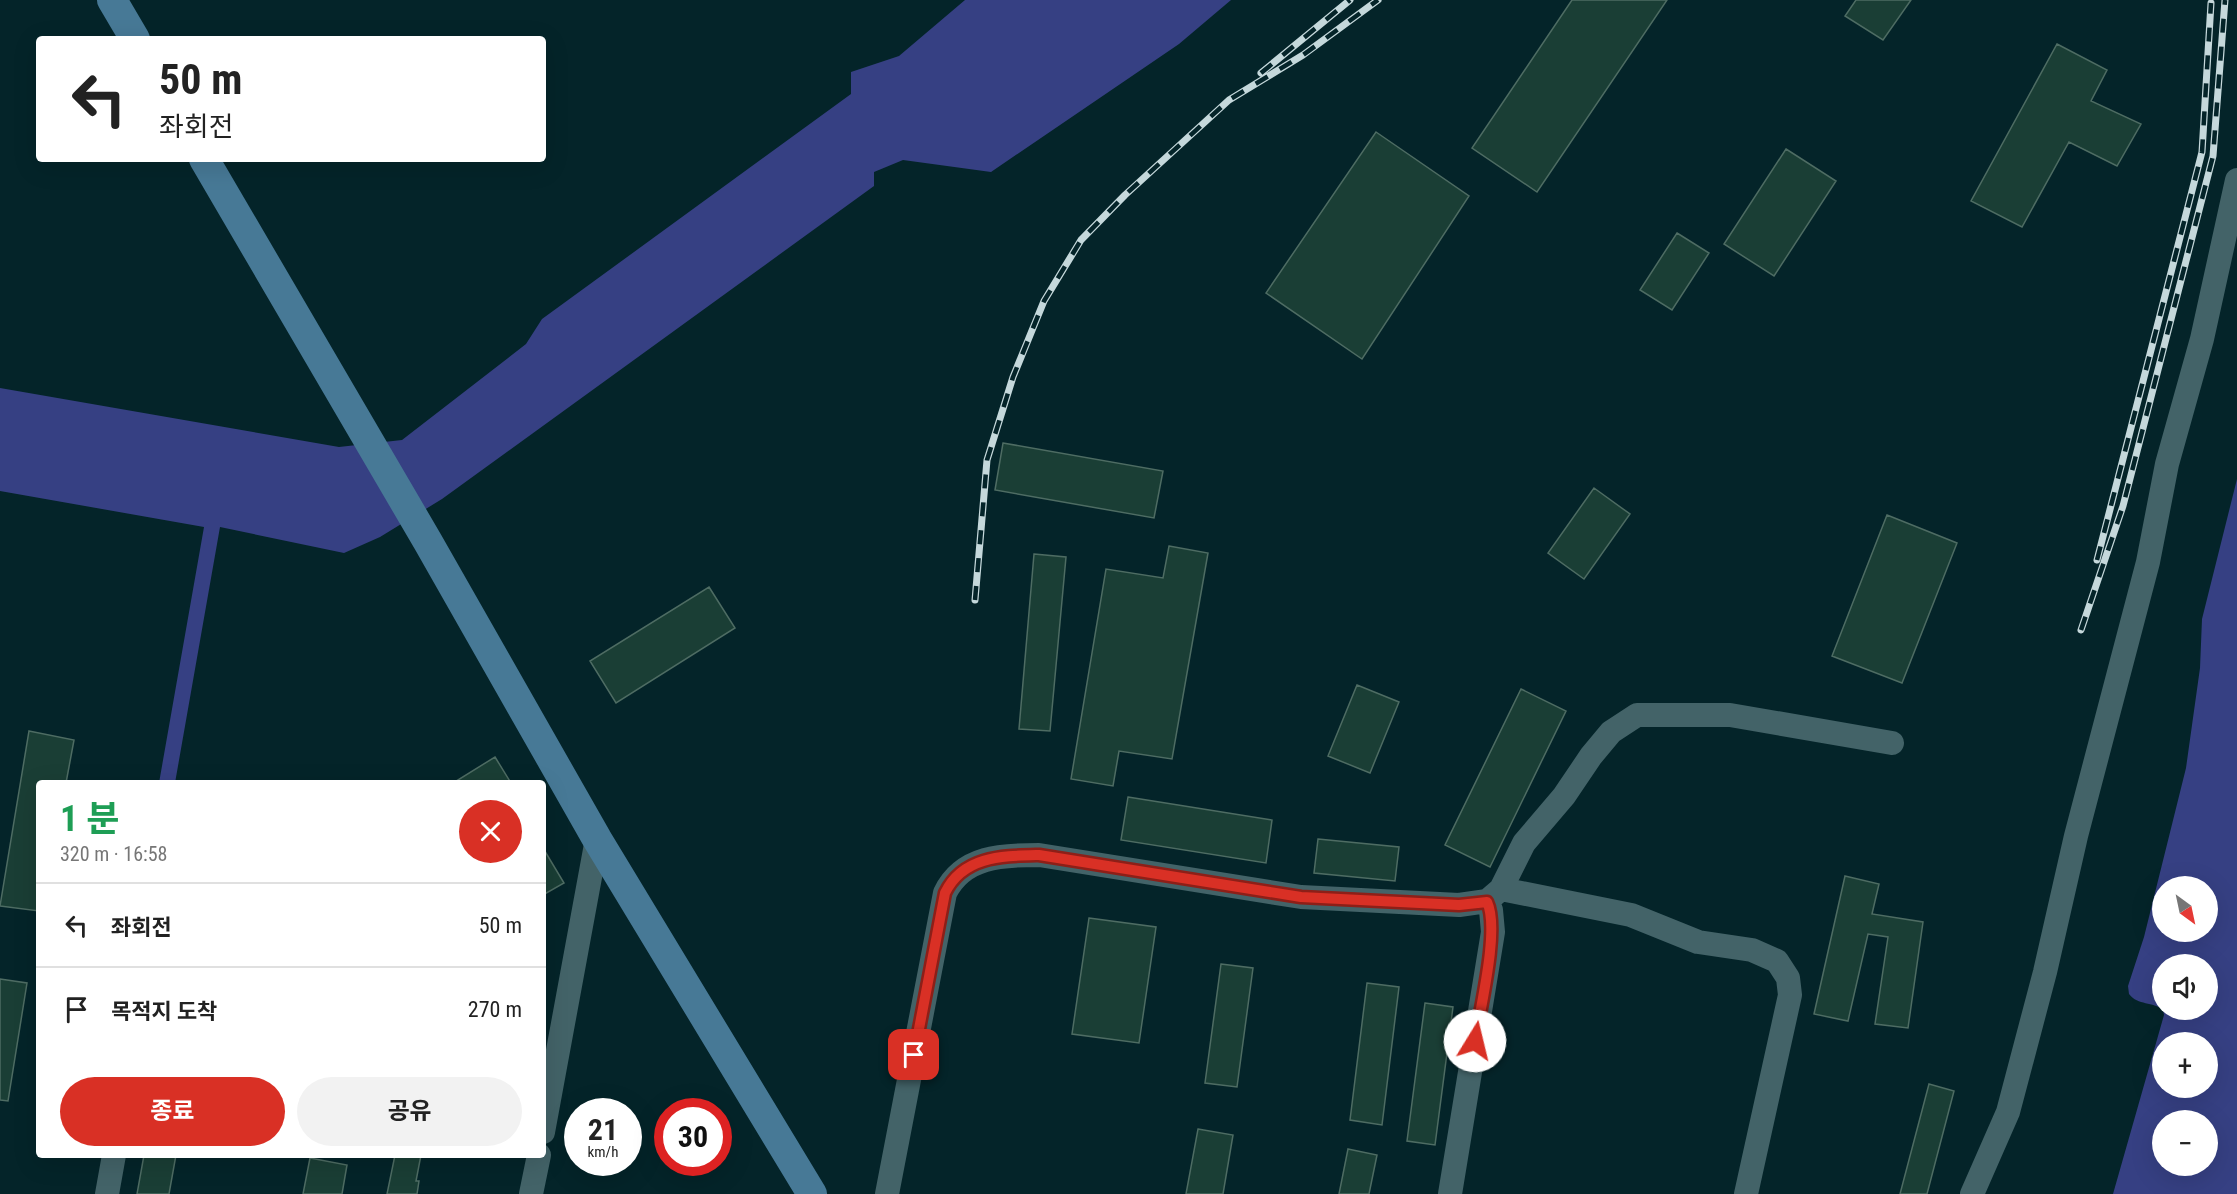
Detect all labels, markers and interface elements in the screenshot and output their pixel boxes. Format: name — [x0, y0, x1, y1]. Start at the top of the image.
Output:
text: 50 m — [159, 55, 242, 104]
icon: left — [60, 60, 138, 138]
text: 좌회전 — [159, 111, 234, 143]
text: 1 분 — [60, 798, 120, 840]
button: close — [459, 800, 522, 863]
text: 320 m · 16:58 — [60, 842, 167, 866]
north arrow — [2152, 876, 2218, 942]
map controls — [2152, 876, 2218, 1176]
icon: left — [60, 909, 93, 942]
text: 50 m — [479, 913, 522, 938]
text: 좌회전 — [111, 915, 172, 940]
button: sound — [2152, 954, 2218, 1020]
icon: arrive — [60, 993, 93, 1026]
text: 270 m — [468, 997, 522, 1022]
text: 목적지 도착 — [111, 999, 217, 1024]
position arrow — [1443, 1009, 1507, 1073]
pin — [888, 1029, 939, 1080]
button: + — [2152, 1032, 2218, 1098]
icon: arrive — [897, 1038, 930, 1071]
button: 종료 — [60, 1077, 285, 1146]
button: 공유 — [297, 1077, 522, 1146]
speed limit sign: 30 — [654, 1098, 732, 1176]
button: − — [2152, 1110, 2218, 1176]
text: 21 — [588, 1112, 618, 1147]
text: km/h — [588, 1143, 618, 1161]

